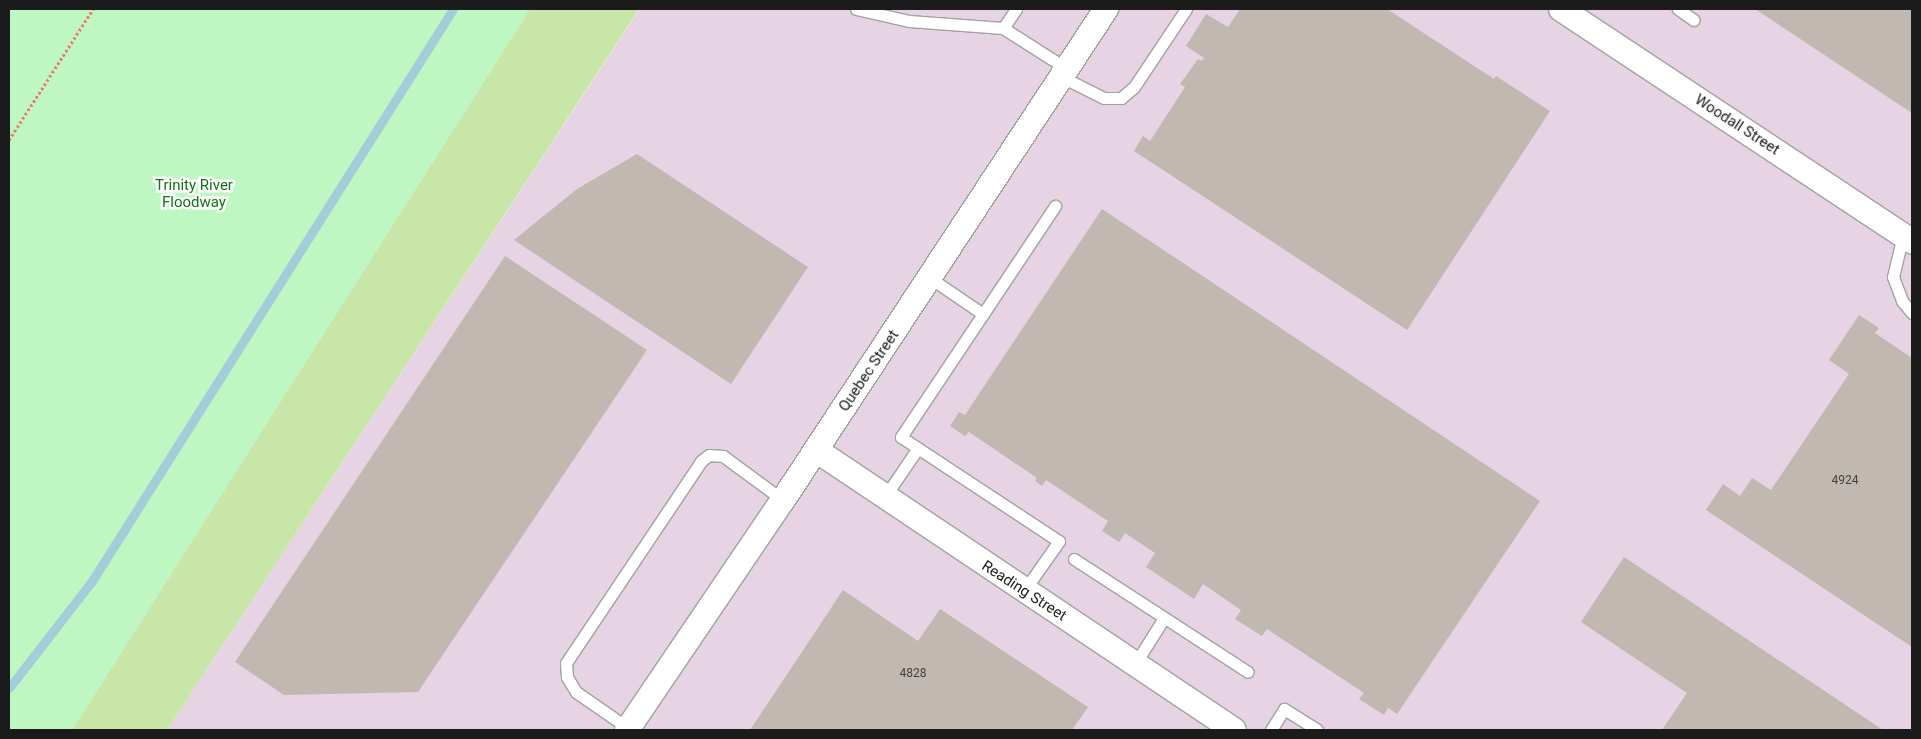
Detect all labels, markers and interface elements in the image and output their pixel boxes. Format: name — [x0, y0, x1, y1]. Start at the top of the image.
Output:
street label: Woodall Street — [1691, 91, 1783, 159]
park label: Trinity River Floodway — [155, 176, 233, 211]
street label: Quebec Street — [835, 327, 903, 415]
house number: 4924 — [1832, 474, 1858, 488]
street label: Reading Street — [978, 557, 1070, 625]
house number: 4828 — [900, 667, 926, 681]

